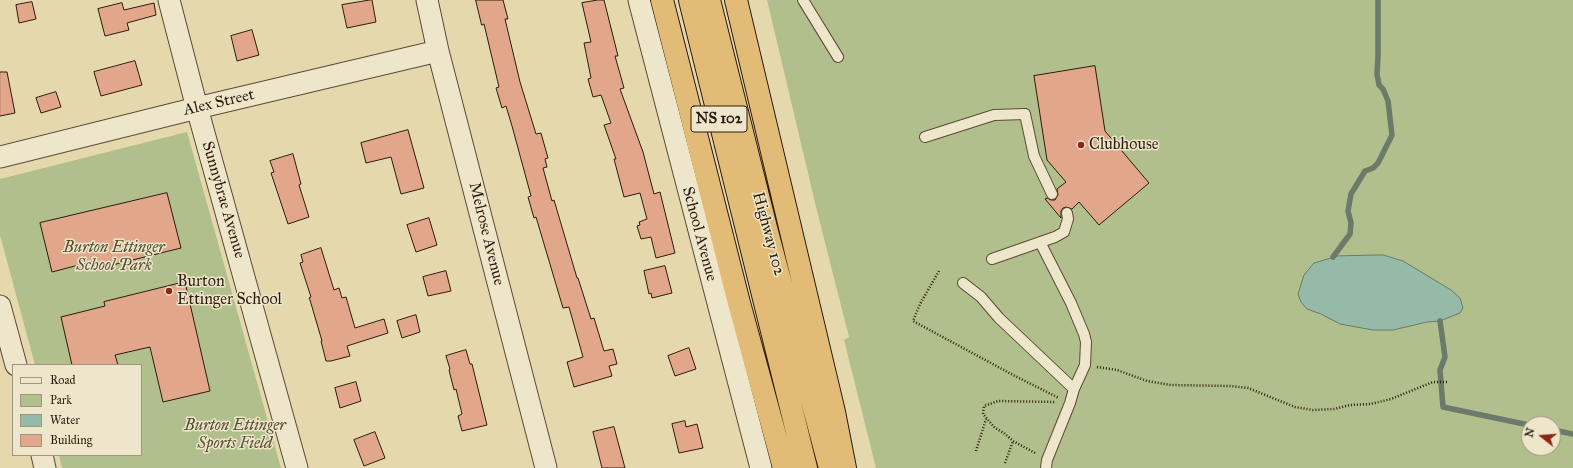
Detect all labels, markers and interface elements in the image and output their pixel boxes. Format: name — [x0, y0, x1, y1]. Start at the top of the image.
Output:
street label: Alex Street — [182, 86, 256, 120]
road number: NS 102 — [691, 106, 747, 132]
place label: Clubhouse — [1089, 135, 1158, 155]
street label: Sunnybrae Avenue — [197, 139, 249, 261]
marker: Clubhouse — [1076, 140, 1086, 150]
street label: Melrose Avenue — [464, 181, 508, 287]
street label: School Avenue — [677, 185, 721, 283]
street label: Highway 102 — [748, 190, 788, 278]
park label: Burton Ettinger School Park — [63, 238, 165, 276]
place label: Burton Ettinger School — [177, 272, 282, 310]
marker: Burton Ettinger School — [164, 286, 174, 296]
legend — [12, 364, 142, 456]
text: Road — [50, 373, 76, 387]
text: Park — [50, 393, 72, 407]
text: Water — [50, 413, 80, 427]
park label: Burton Ettinger Sports Field — [184, 416, 286, 454]
north arrow — [1521, 416, 1561, 456]
text: N — [1522, 426, 1538, 439]
text: Building — [50, 433, 92, 447]

